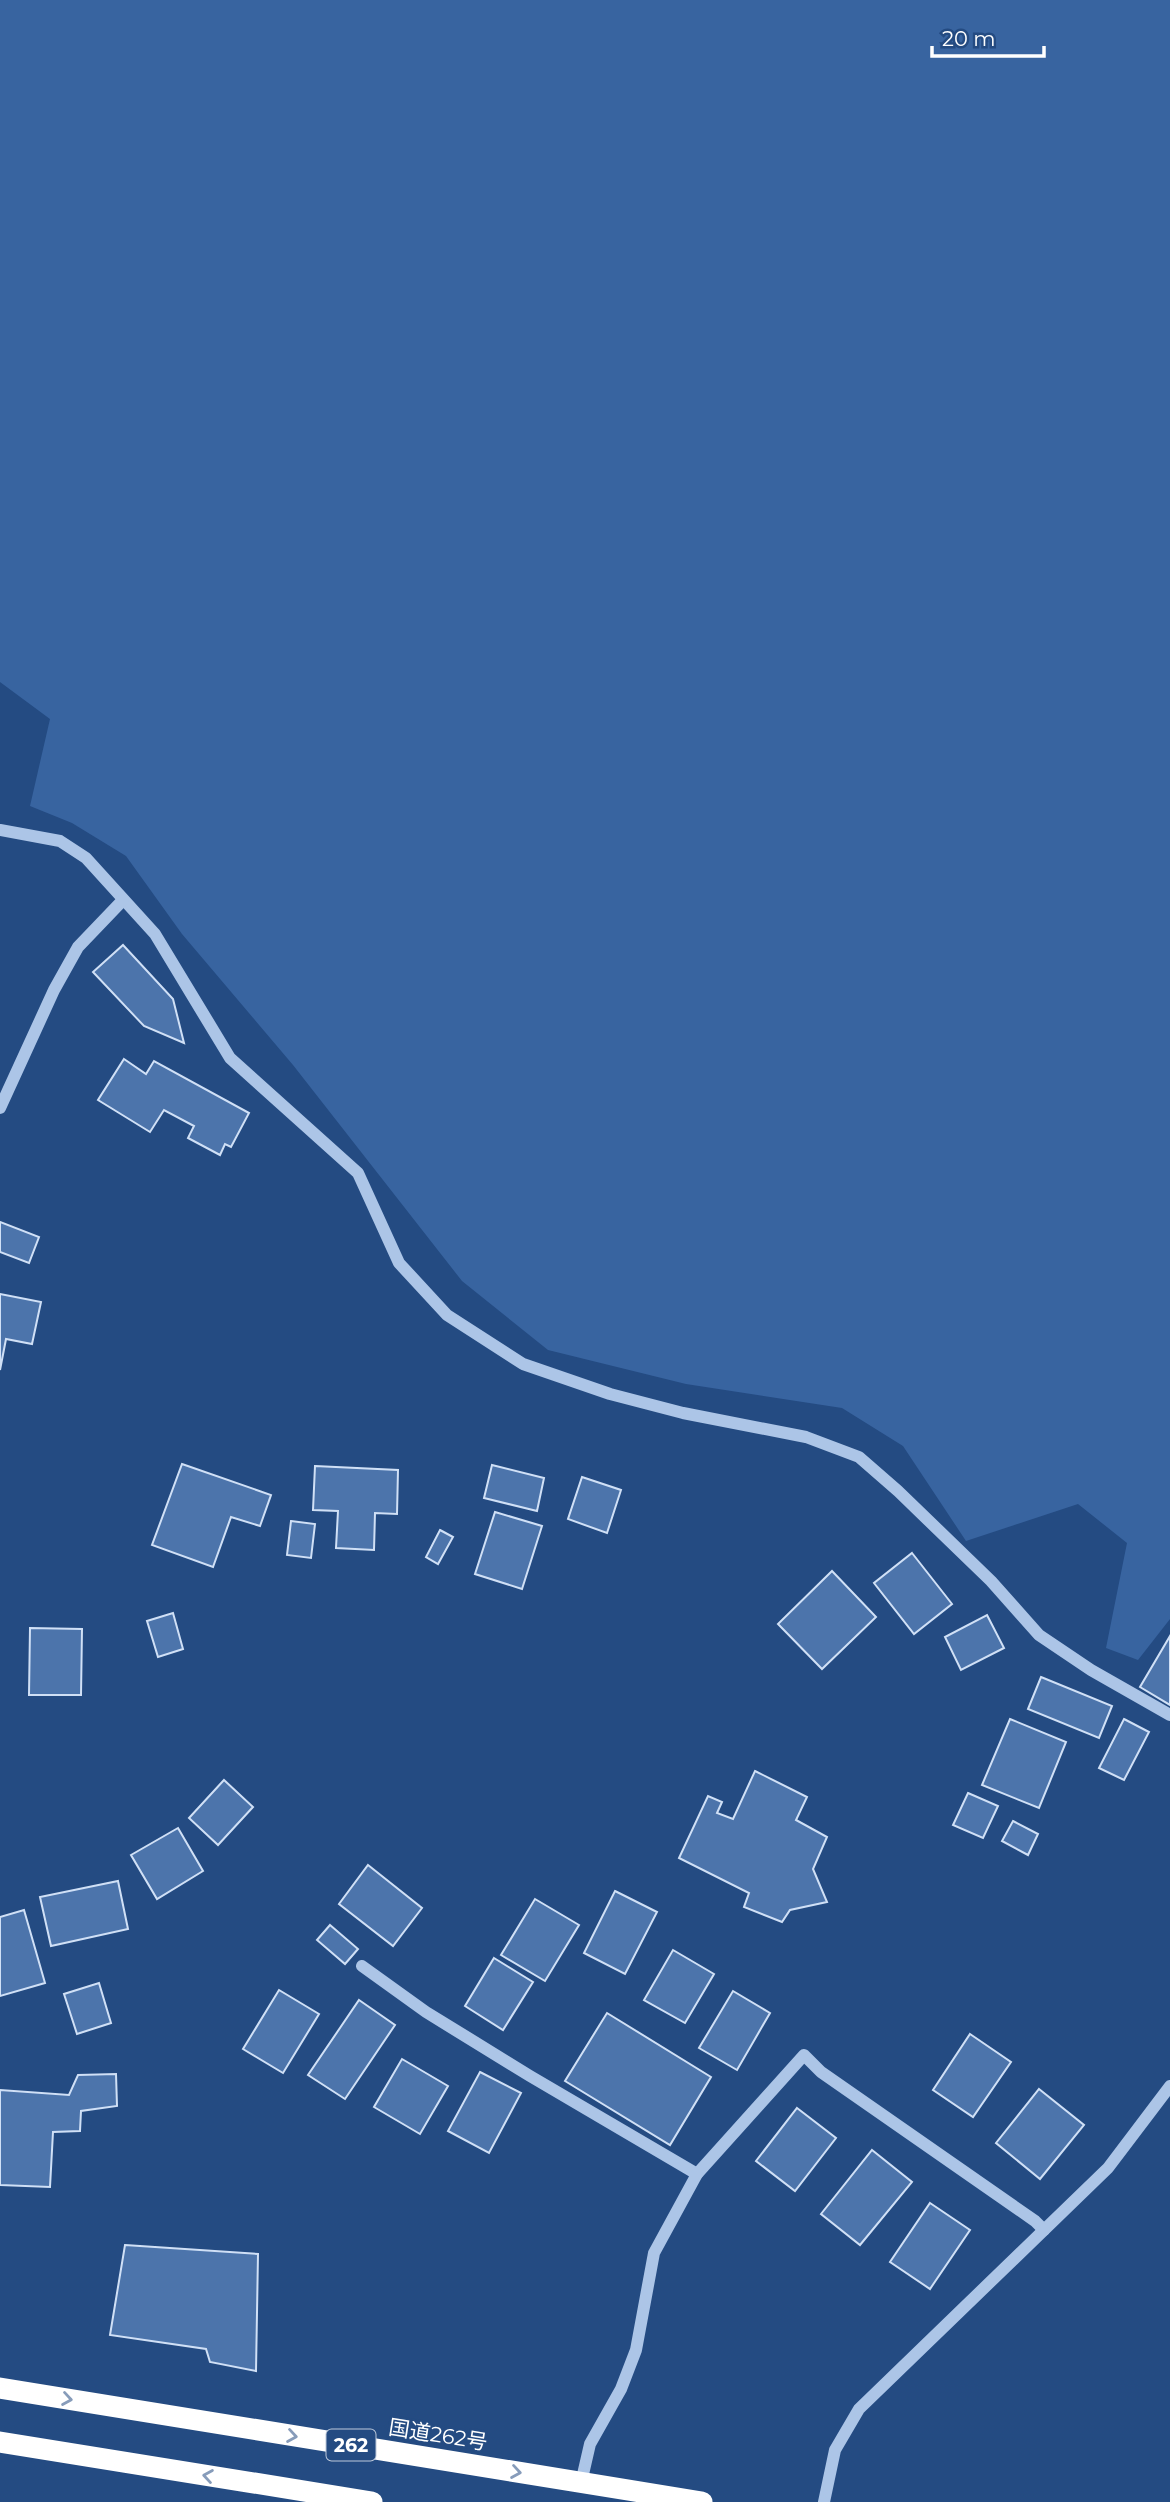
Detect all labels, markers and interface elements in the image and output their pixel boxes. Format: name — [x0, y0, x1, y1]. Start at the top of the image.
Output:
scale bar — [932, 14, 1044, 58]
text: 20 m — [942, 26, 996, 51]
one-way arrow — [61, 2391, 73, 2406]
street label: 国道262号 — [387, 2414, 489, 2455]
one-way arrow — [286, 2428, 298, 2443]
road number: 262 — [326, 2430, 376, 2460]
one-way arrow — [510, 2464, 522, 2479]
one-way arrow — [202, 2469, 214, 2484]

